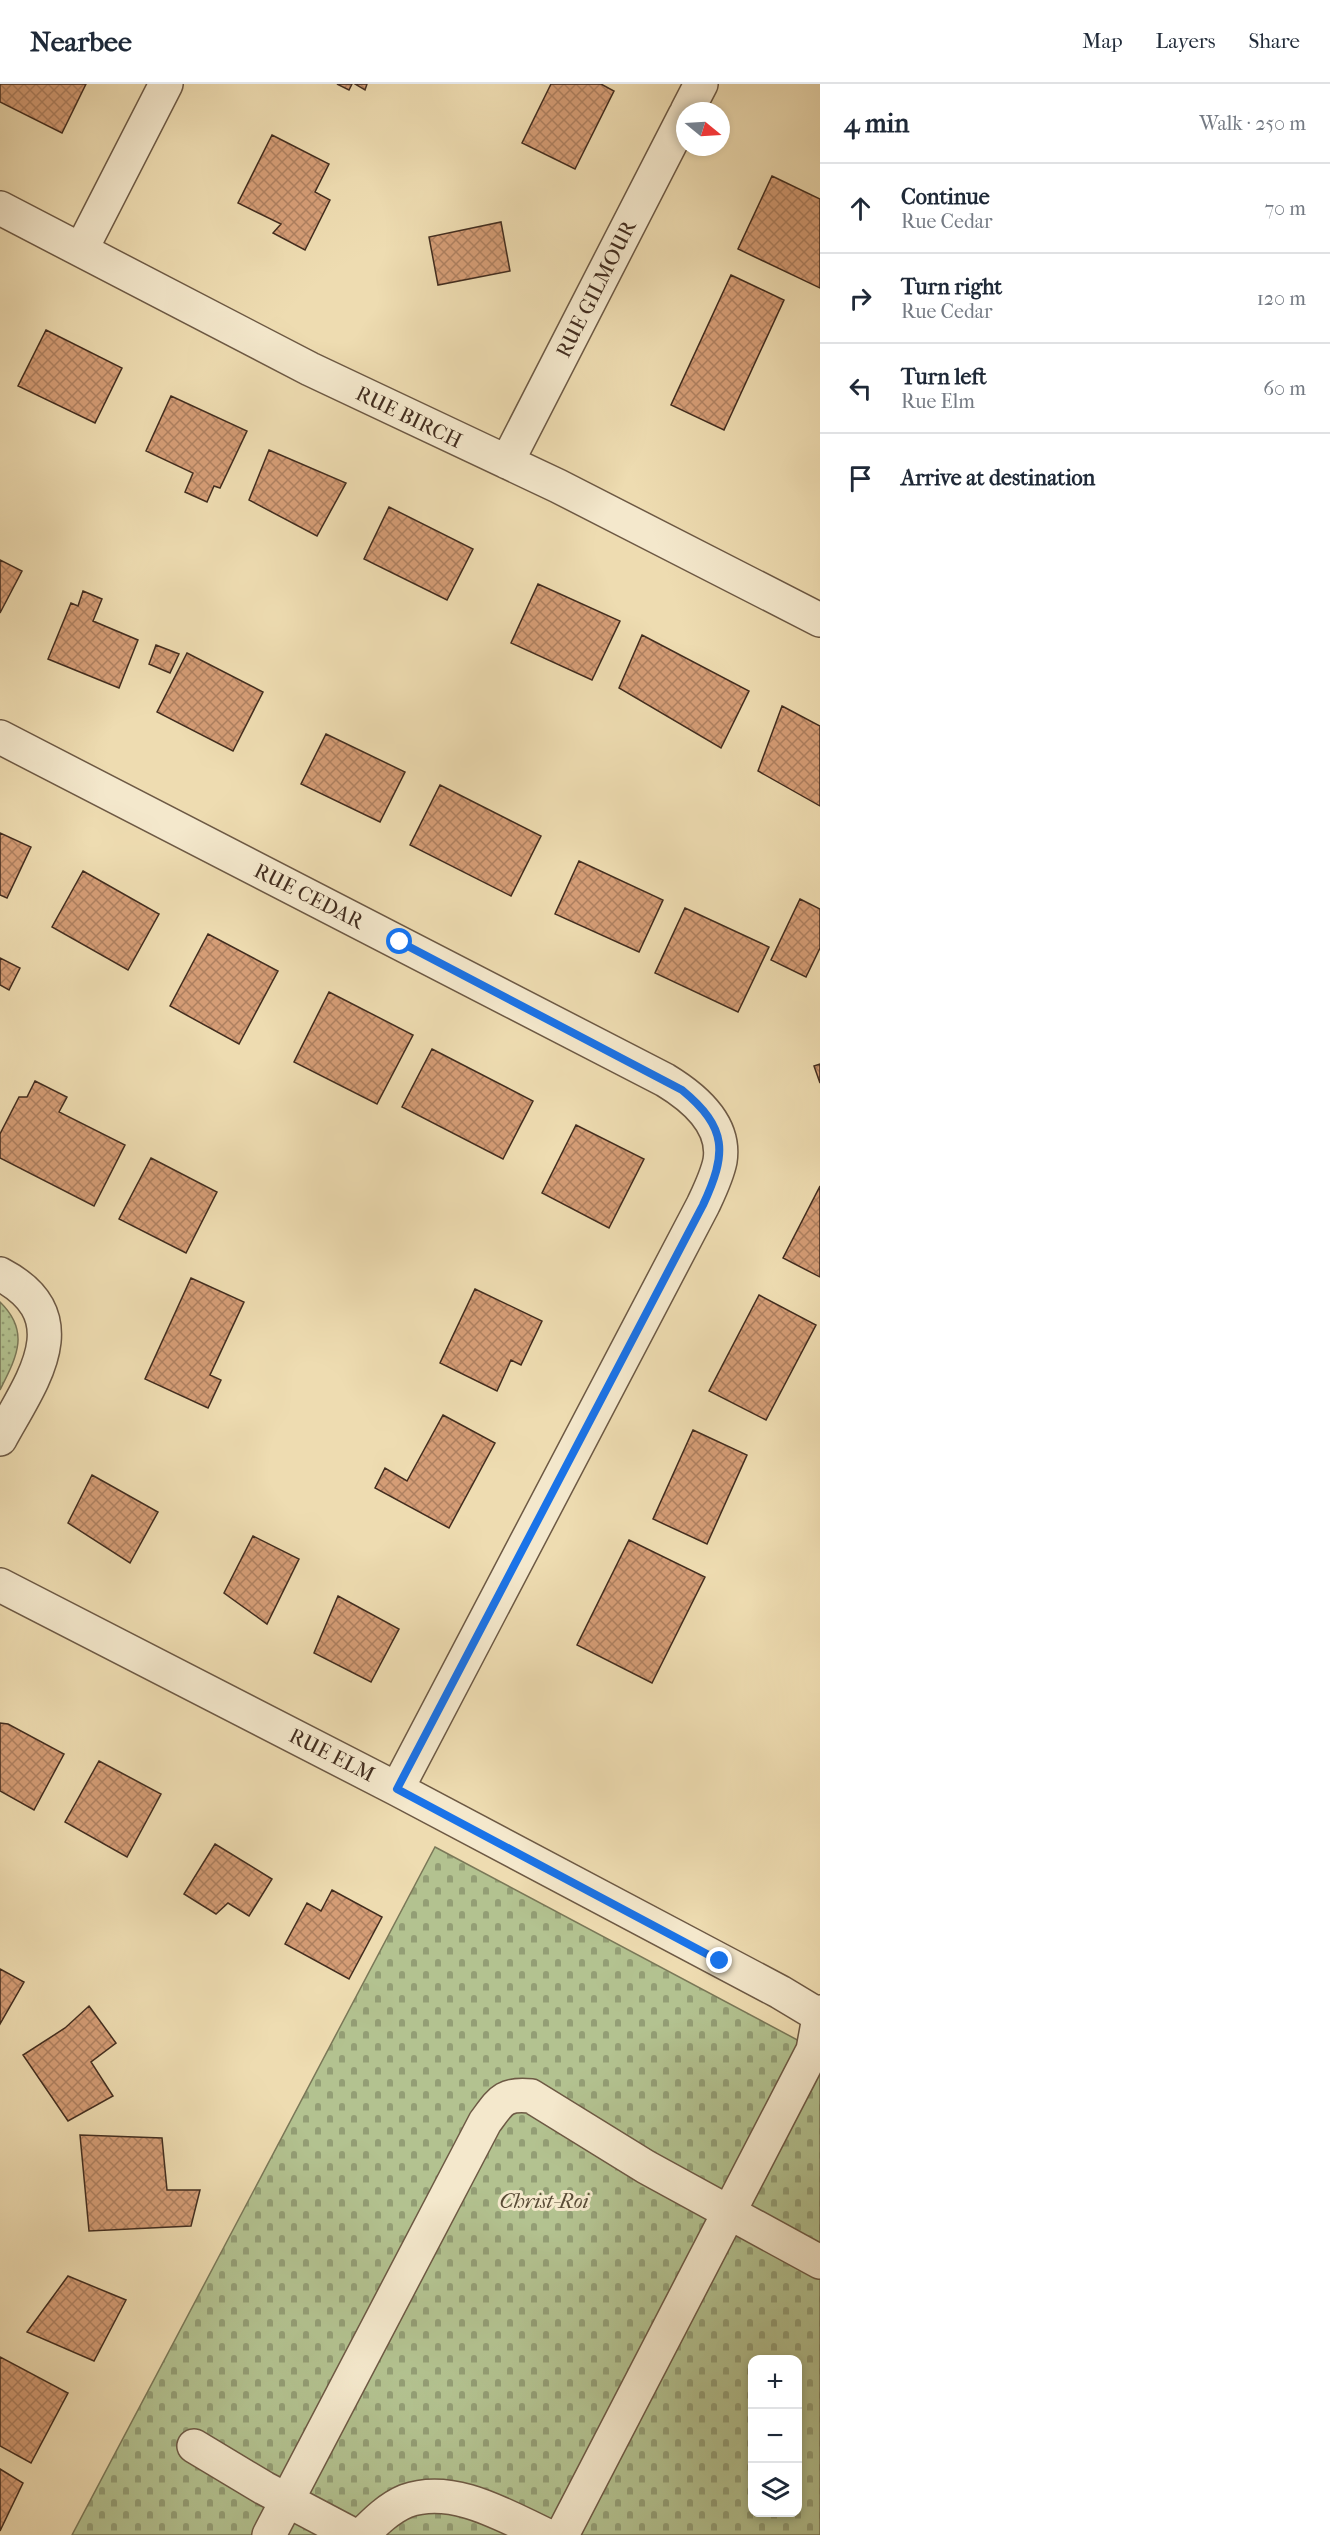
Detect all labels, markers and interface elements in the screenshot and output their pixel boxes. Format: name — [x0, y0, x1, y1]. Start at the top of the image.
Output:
text: Nearbee — [30, 25, 132, 58]
text: Map — [1082, 29, 1123, 53]
text: Layers — [1156, 29, 1215, 53]
text: Share — [1248, 29, 1300, 53]
north arrow — [676, 102, 730, 156]
text: 4 min — [844, 108, 909, 139]
text: Walk · 250 m — [1199, 112, 1306, 135]
text: Continue — [901, 184, 990, 210]
icon: ahead — [844, 192, 877, 225]
text: 70 m — [1264, 197, 1306, 220]
text: Rue Cedar — [901, 210, 993, 233]
street label: RUE GILMOUR — [551, 216, 641, 362]
text: Turn right — [901, 274, 1002, 300]
icon: right — [844, 282, 877, 315]
text: 120 m — [1257, 287, 1306, 310]
text: Rue Cedar — [901, 300, 993, 323]
text: Turn left — [901, 364, 987, 390]
icon: left — [844, 372, 877, 405]
text: 60 m — [1263, 377, 1306, 400]
street label: RUE BIRCH — [352, 381, 466, 453]
text: Rue Elm — [901, 390, 975, 413]
icon: arrive — [844, 462, 877, 495]
text: Arrive at destination — [901, 465, 1095, 491]
street label: RUE CEDAR — [250, 858, 368, 934]
route start — [386, 928, 412, 954]
street label: RUE ELM — [285, 1723, 379, 1787]
route end — [706, 1947, 732, 1973]
park label: Christ-Roi — [499, 2189, 591, 2213]
map controls — [748, 2355, 802, 2517]
button: + — [748, 2355, 802, 2409]
button: − — [748, 2409, 802, 2463]
button: layers — [748, 2463, 802, 2517]

